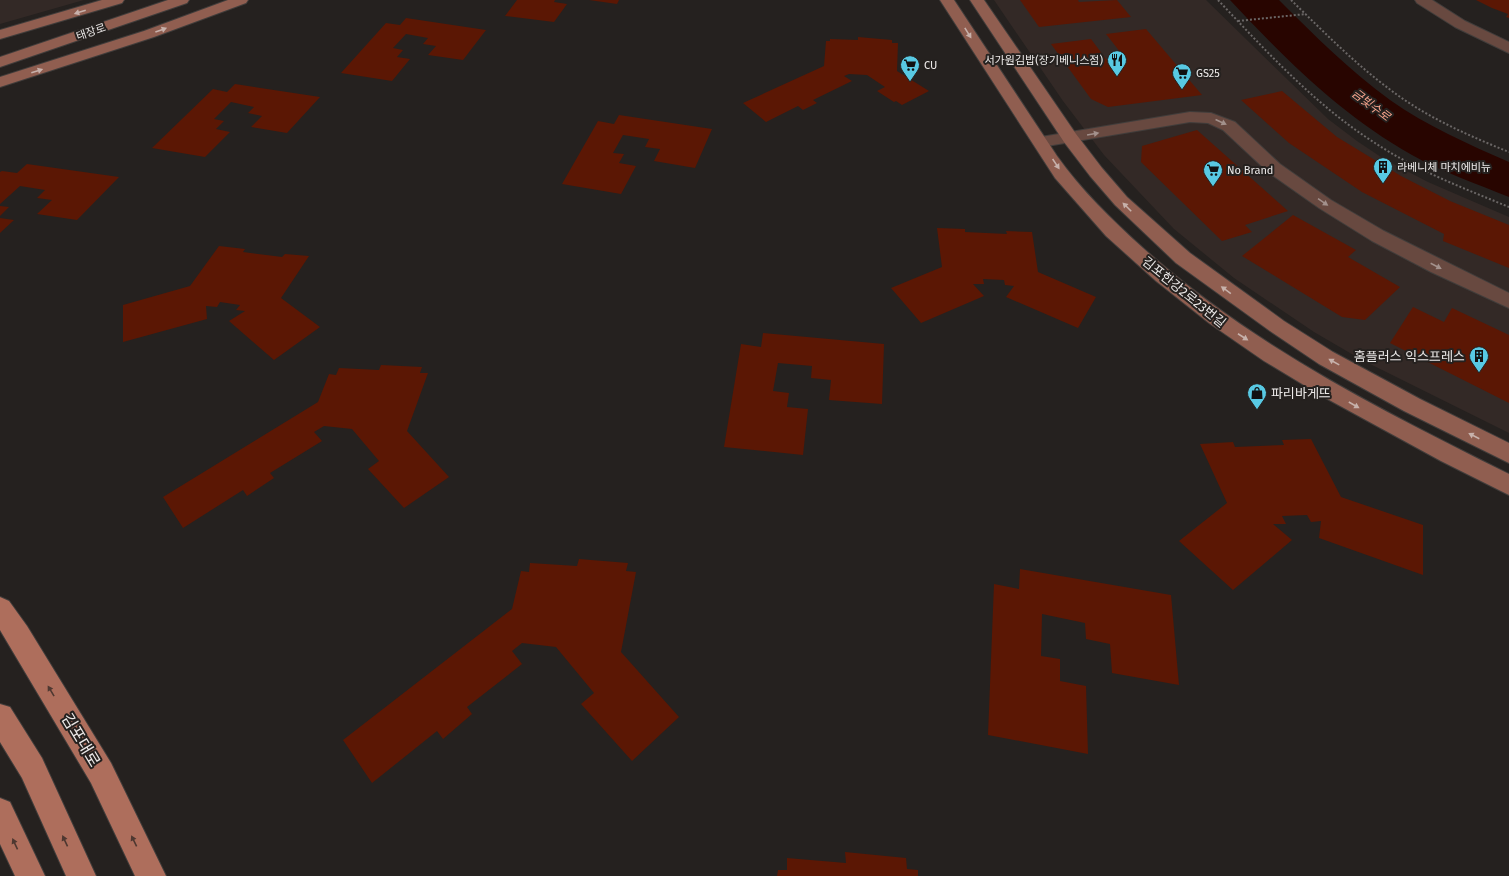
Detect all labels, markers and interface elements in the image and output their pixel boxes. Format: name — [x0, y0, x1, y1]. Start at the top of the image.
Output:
one-way arrow — [74, 9, 86, 15]
street label: 태장로 — [75, 21, 107, 43]
one-way arrow — [155, 26, 167, 32]
one-way arrow — [964, 27, 971, 39]
restaurant icon: 서가원김밥(장기베니스점) — [1106, 49, 1128, 77]
supermarket icon: CU — [899, 54, 921, 82]
place label: 서가원김밥(장기베니스점) — [985, 54, 1103, 67]
place label: CU — [924, 59, 937, 72]
supermarket icon: GS25 — [1171, 62, 1193, 90]
place label: GS25 — [1196, 67, 1220, 80]
one-way arrow — [32, 68, 44, 74]
water label: 금빛수로 — [1349, 86, 1394, 124]
one-way arrow — [1215, 120, 1227, 126]
one-way arrow — [1087, 131, 1099, 137]
building icon: 라베니체 마치에비뉴 — [1372, 156, 1394, 184]
one-way arrow — [1052, 159, 1060, 170]
supermarket icon: No Brand — [1202, 159, 1224, 187]
place label: 라베니체 마치에비뉴 — [1397, 161, 1491, 174]
place label: No Brand — [1227, 164, 1273, 177]
one-way arrow — [1317, 198, 1328, 206]
one-way arrow — [1122, 202, 1132, 212]
street label: 김포한강2로23번길 — [1139, 254, 1229, 330]
one-way arrow — [1430, 263, 1442, 269]
one-way arrow — [1221, 286, 1232, 294]
one-way arrow — [1238, 333, 1248, 341]
building icon: 홈플러스 익스프레스 — [1468, 345, 1490, 373]
place label: 홈플러스 익스프레스 — [1354, 349, 1465, 364]
one-way arrow — [1329, 359, 1340, 366]
shop icon: 파리바게뜨 — [1246, 382, 1268, 410]
place label: 파리바게뜨 — [1271, 386, 1331, 401]
one-way arrow — [1348, 401, 1360, 408]
one-way arrow — [1468, 433, 1480, 439]
one-way arrow — [47, 686, 55, 696]
street label: 김포대로 — [58, 710, 104, 770]
one-way arrow — [62, 835, 68, 846]
one-way arrow — [131, 835, 137, 847]
one-way arrow — [12, 838, 18, 849]

